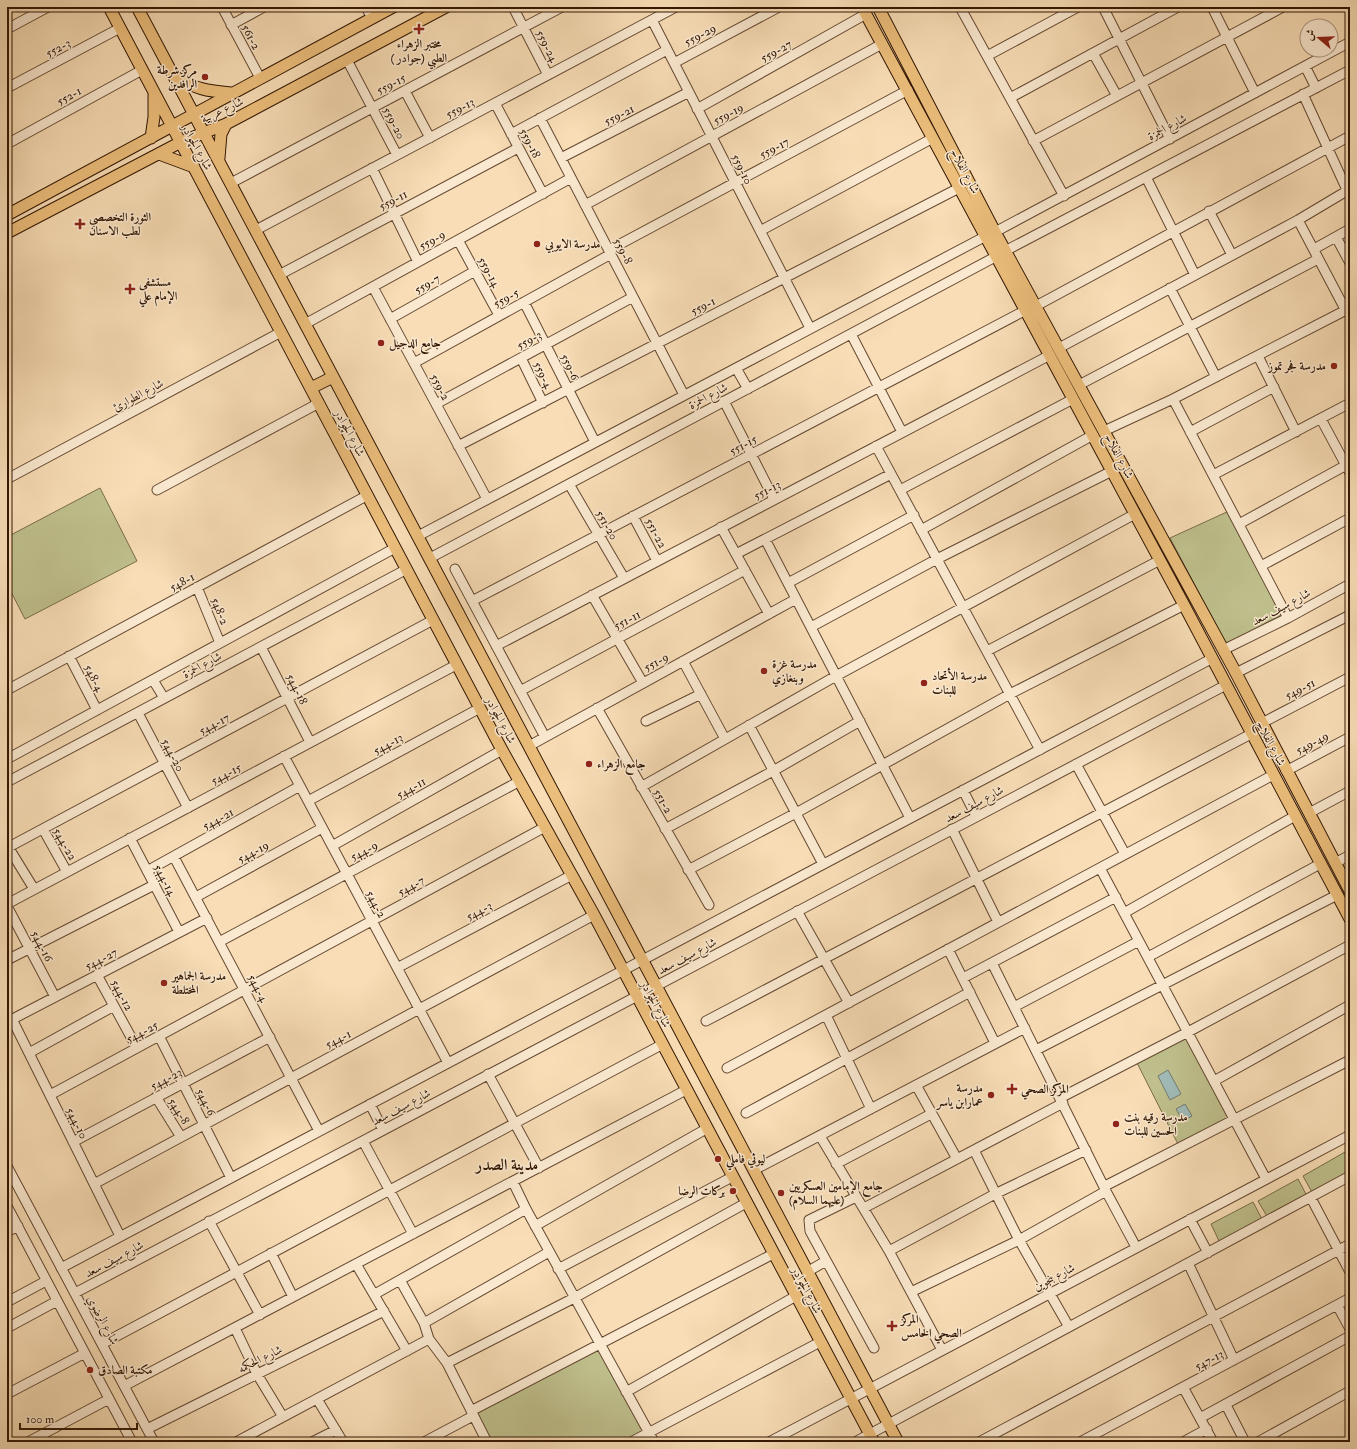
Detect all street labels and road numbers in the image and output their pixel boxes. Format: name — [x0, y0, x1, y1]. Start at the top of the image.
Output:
street label: 559-29 — [682, 21, 719, 50]
street label: 561-2 — [238, 22, 263, 53]
street label: 559-24 — [532, 28, 561, 65]
street label: 552-3 — [43, 36, 73, 61]
street label: 559-27 — [758, 37, 795, 66]
street label: 559-15 — [374, 70, 409, 98]
street label: 552-1 — [54, 84, 84, 109]
street label: شارع عربية — [198, 94, 247, 130]
street label: 559-13 — [443, 95, 477, 122]
street label: 559-19 — [711, 100, 746, 129]
street label: 559-21 — [602, 101, 637, 129]
street label: 559-20 — [379, 105, 408, 142]
street label: شارع الحمزة — [1145, 111, 1191, 147]
street label: شارع الچوادر — [175, 121, 215, 175]
street label: 559-18 — [515, 126, 544, 161]
street label: 559-17 — [757, 134, 792, 162]
street label: شارع الفلاح — [944, 146, 983, 198]
street label: 559-10 — [728, 152, 756, 187]
street label: 559-11 — [376, 187, 410, 214]
street label: 559-9 — [416, 227, 448, 254]
street label: 559-8 — [610, 236, 636, 267]
street label: 559-14 — [474, 254, 503, 291]
street label: 559-7 — [412, 271, 443, 298]
street label: 559-5 — [491, 285, 522, 312]
street label: 559-1 — [688, 294, 718, 319]
street label: 559-3 — [514, 327, 544, 353]
street label: 559-6 — [557, 351, 583, 384]
street label: 559-4 — [530, 359, 556, 392]
street label: 559-2 — [426, 371, 453, 403]
street label: شارع الطوارئ — [110, 376, 168, 418]
street label: شارع الحمزة — [686, 380, 732, 416]
street label: شارع الچوادر — [328, 407, 368, 461]
street label: شارع الفلاح — [1098, 431, 1137, 483]
street label: 551-15 — [727, 432, 760, 459]
street label: 551-13 — [751, 477, 783, 504]
street label: 551-20 — [592, 508, 621, 543]
street label: 551-22 — [641, 516, 670, 551]
street label: 548-1 — [167, 570, 197, 595]
street label: شارع سيف سعد — [1249, 586, 1315, 632]
street label: 548-2 — [207, 595, 232, 627]
street label: 551-11 — [611, 607, 643, 634]
street label: شارع الحمزة — [180, 649, 226, 685]
street label: 551-9 — [641, 650, 671, 675]
street label: 548-4 — [80, 662, 107, 695]
street label: 544-18 — [282, 671, 311, 708]
street label: 549-51 — [1282, 675, 1318, 703]
street label: شارع الچوادر — [479, 694, 519, 748]
street label: 544-17 — [196, 710, 233, 739]
street label: شارع الفلاح — [1250, 718, 1289, 770]
street label: 549-49 — [1293, 729, 1331, 758]
street label: 544-13 — [371, 730, 406, 759]
street label: 544-20 — [158, 736, 187, 774]
street label: 544-15 — [208, 760, 245, 789]
street label: 544-11 — [394, 774, 429, 803]
street label: شارع سيف سعد — [942, 783, 1008, 829]
street label: 551-2 — [650, 786, 676, 816]
street label: 544-21 — [200, 805, 236, 834]
street label: 544-22 — [49, 825, 80, 863]
street label: 544-19 — [235, 838, 271, 867]
street label: 544-9 — [348, 838, 381, 865]
street label: 544-14 — [150, 862, 179, 899]
street label: 544-7 — [395, 873, 428, 900]
street label: 544-2 — [362, 888, 389, 921]
street label: 544-3 — [464, 898, 495, 925]
street label: 544-16 — [27, 928, 56, 965]
street label: شارع سيف سعد — [655, 935, 721, 981]
street label: 544-27 — [82, 945, 120, 974]
street label: 544-4 — [244, 972, 271, 1005]
street label: 544-12 — [107, 977, 136, 1013]
street label: شارع الچوادر — [634, 978, 674, 1032]
street label: 544-25 — [124, 1017, 162, 1047]
street label: 544-1 — [323, 1026, 354, 1052]
street label: 544-23 — [148, 1065, 185, 1094]
street label: 544-6 — [192, 1086, 219, 1119]
street label: شارع سيف سعد — [369, 1086, 435, 1132]
street label: 544-8 — [164, 1095, 193, 1128]
street label: 544-10 — [62, 1105, 91, 1141]
street label: شارع سيف سعد — [82, 1238, 148, 1284]
street label: شارع بنجوين — [1031, 1260, 1079, 1297]
street label: شارع الچوادر — [785, 1264, 825, 1318]
street label: شارع الرضوي — [81, 1293, 122, 1349]
street label: شارع الحكمه — [236, 1342, 286, 1380]
street label: 547-13 — [1192, 1347, 1226, 1374]

